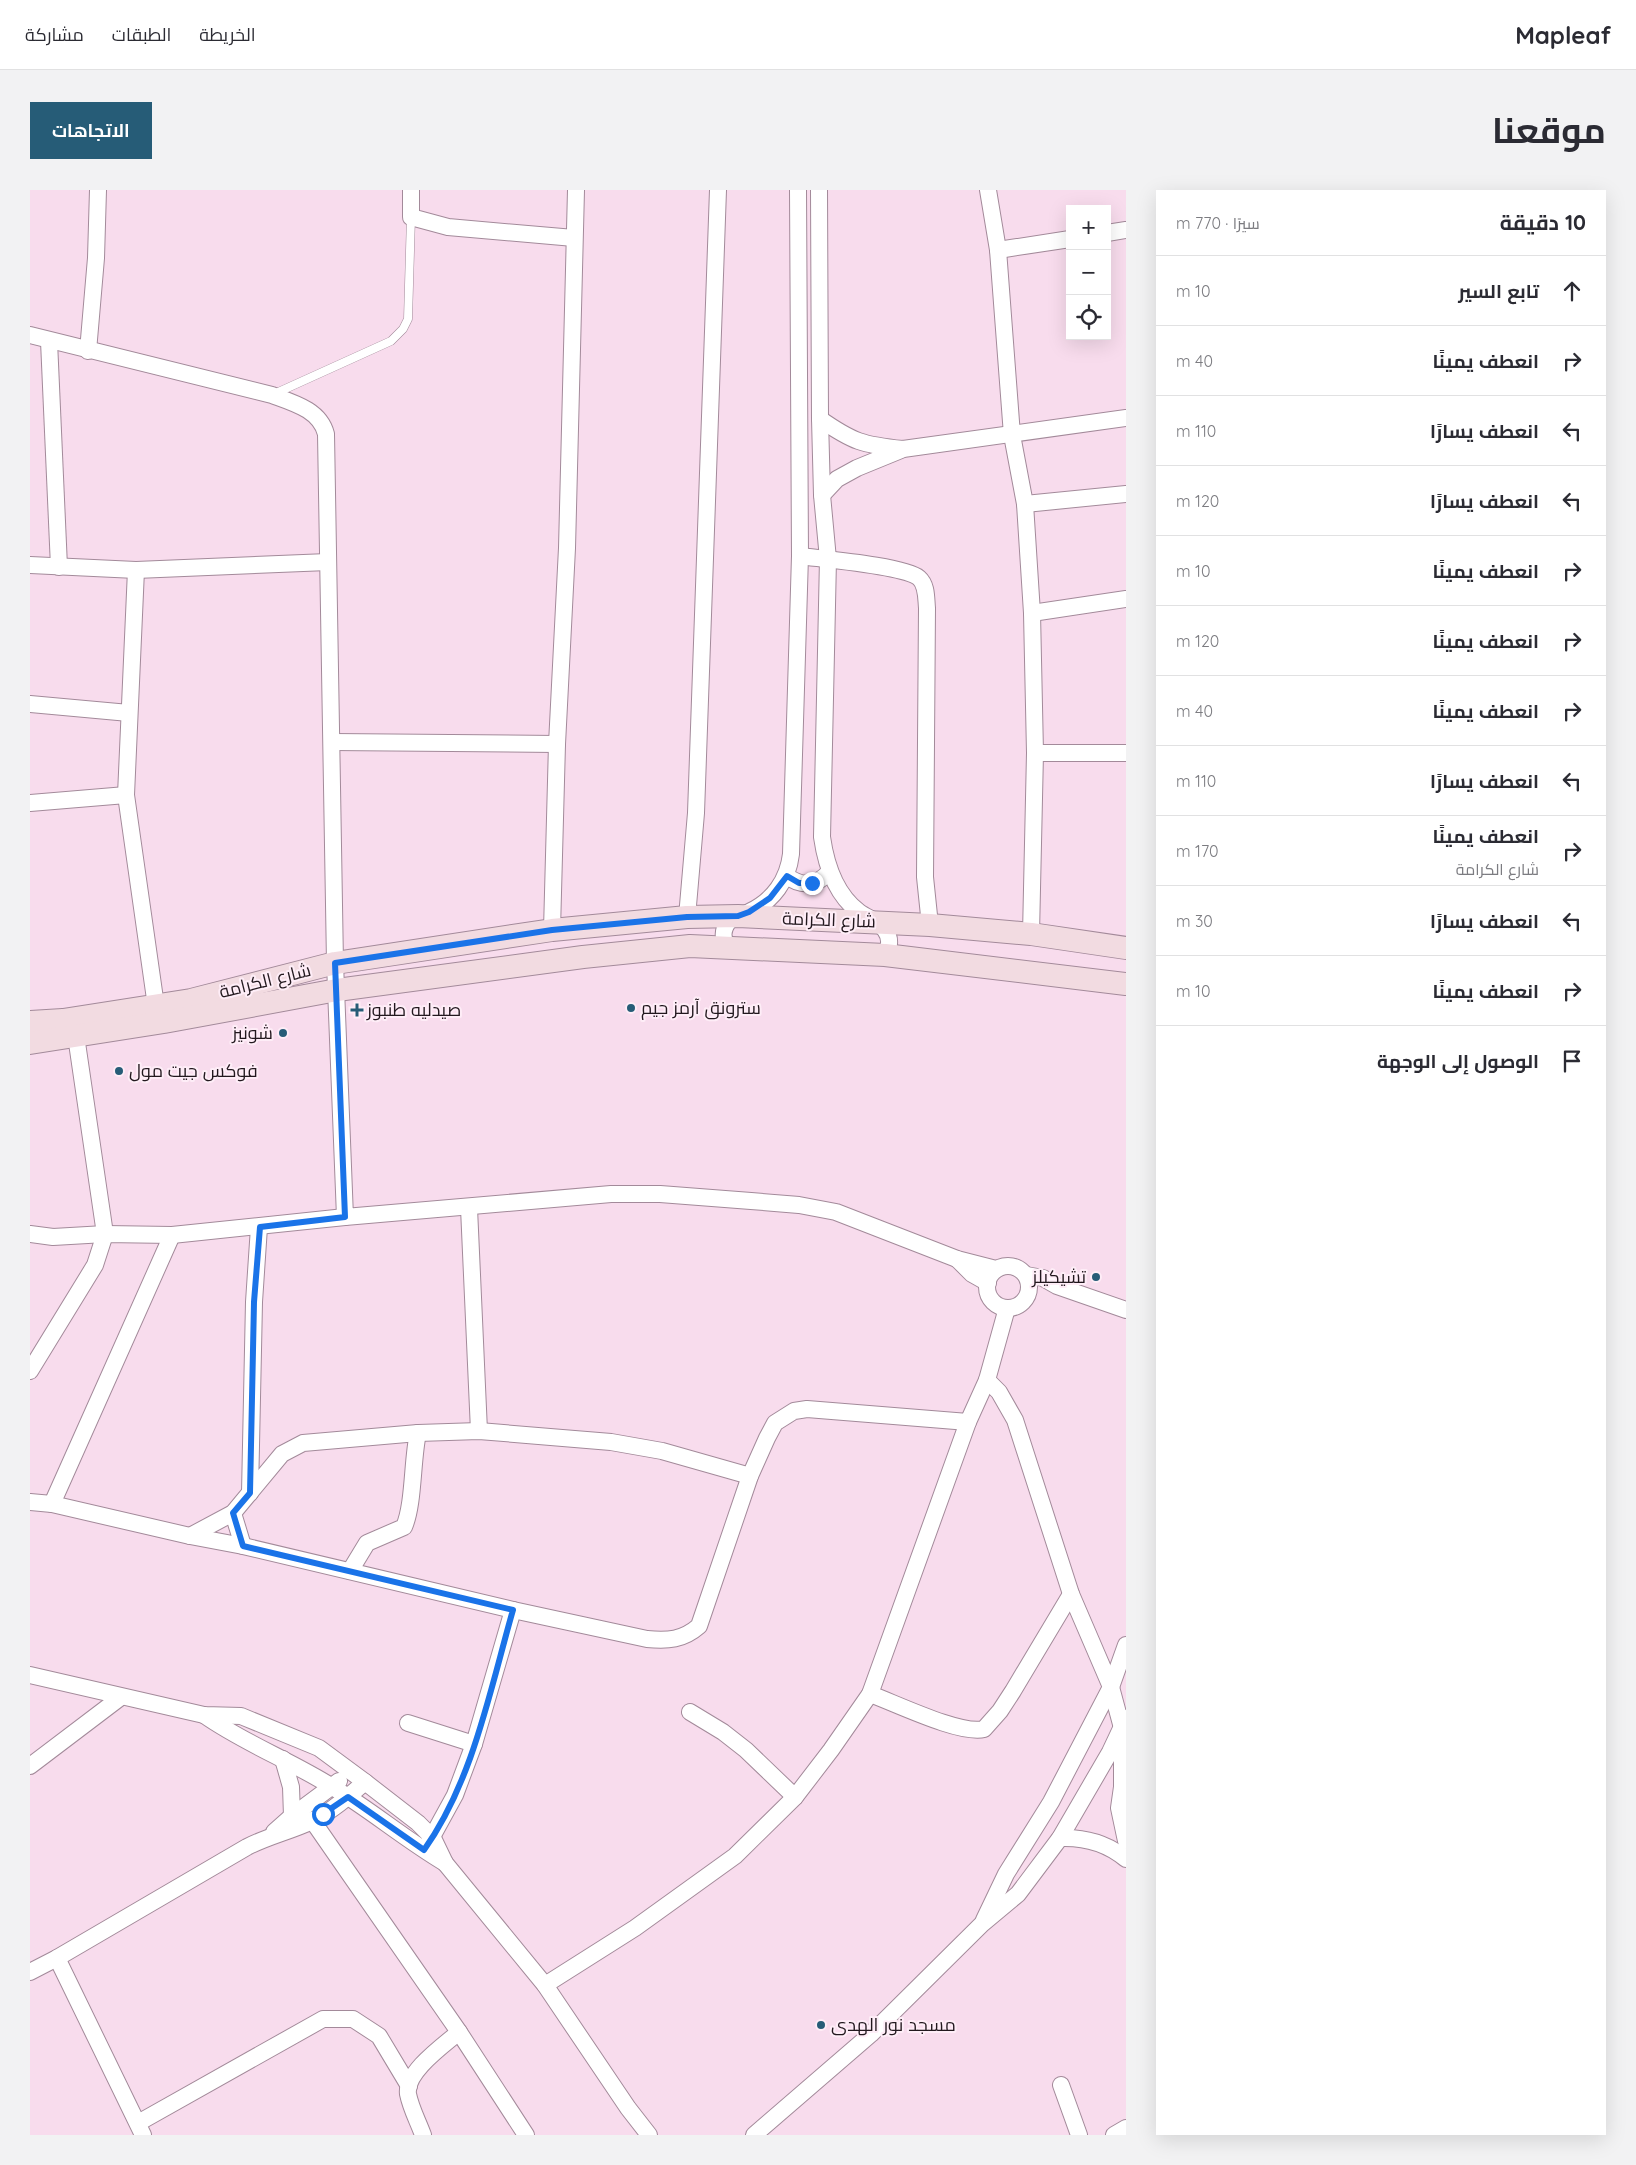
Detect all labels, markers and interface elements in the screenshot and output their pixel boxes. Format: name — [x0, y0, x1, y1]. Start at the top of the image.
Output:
text: Mapleaf — [1515, 20, 1611, 50]
text: مشاركة — [25, 23, 84, 46]
text: الطبقات — [112, 23, 171, 46]
text: الخريطة — [199, 23, 256, 46]
button: الاتجاهات — [30, 102, 152, 159]
text: موقعنا — [1492, 108, 1606, 152]
map controls — [1066, 205, 1111, 340]
button: + — [1066, 205, 1111, 250]
text: 10 دقيقة — [1500, 209, 1586, 235]
text: سيرًا · 770 m — [1176, 213, 1260, 233]
button: − — [1066, 250, 1111, 295]
icon: ahead — [1558, 277, 1586, 305]
text: تابع السير — [1458, 279, 1539, 303]
text: 10 m — [1176, 281, 1210, 301]
button: locate — [1066, 295, 1111, 340]
icon: right — [1558, 347, 1586, 375]
text: انعطف يمينًا — [1432, 349, 1539, 373]
text: 40 m — [1176, 351, 1213, 371]
icon: left — [1558, 417, 1586, 445]
text: انعطف يسارًا — [1430, 419, 1539, 443]
text: 110 m — [1176, 421, 1216, 441]
icon: left — [1558, 487, 1586, 515]
text: انعطف يسارًا — [1430, 489, 1539, 513]
text: 120 m — [1176, 491, 1219, 511]
icon: right — [1558, 557, 1586, 585]
text: انعطف يمينًا — [1432, 559, 1539, 583]
text: 10 m — [1176, 561, 1210, 581]
icon: right — [1558, 627, 1586, 655]
text: انعطف يمينًا — [1432, 629, 1539, 653]
text: 120 m — [1176, 631, 1219, 651]
icon: right — [1558, 697, 1586, 725]
text: انعطف يمينًا — [1432, 699, 1539, 723]
text: 40 m — [1176, 701, 1213, 721]
icon: left — [1558, 767, 1586, 795]
text: انعطف يسارًا — [1430, 769, 1539, 793]
text: 110 m — [1176, 771, 1216, 791]
text: انعطف يمينًا — [1432, 824, 1539, 848]
icon: right — [1558, 837, 1586, 865]
text: 170 m — [1176, 841, 1219, 861]
text: شارع الكرامة — [1456, 859, 1539, 879]
route end — [801, 872, 824, 895]
street label: شارع الكرامة — [782, 906, 876, 934]
icon: left — [1558, 907, 1586, 935]
text: انعطف يسارًا — [1430, 909, 1539, 933]
text: 30 m — [1176, 911, 1213, 931]
street label: شارع الكرامة — [217, 958, 313, 1004]
icon: right — [1558, 977, 1586, 1005]
text: انعطف يمينًا — [1432, 979, 1539, 1003]
text: 10 m — [1176, 981, 1210, 1001]
place label: سترونق آرمز جيم — [641, 996, 761, 1020]
place label: صيدليه طنبوز — [366, 998, 461, 1021]
marker: سترونق آرمز جيم — [625, 1002, 637, 1014]
marker: صيدليه طنبوز — [351, 1004, 363, 1016]
place label: شونيز — [231, 1021, 273, 1044]
marker: شونيز — [277, 1027, 289, 1039]
icon: arrive — [1558, 1047, 1586, 1075]
text: الوصول إلى الوجهة — [1377, 1049, 1539, 1073]
place label: فوكس جيت مول — [129, 1059, 258, 1082]
marker: فوكس جيت مول — [113, 1065, 125, 1077]
place label: تشيكيلز — [1031, 1265, 1086, 1288]
marker: تشيكيلز — [1090, 1271, 1102, 1283]
route start — [312, 1803, 335, 1826]
place label: مسجد نور الهدى — [831, 2013, 956, 2036]
marker: مسجد نور الهدى — [815, 2019, 827, 2031]

